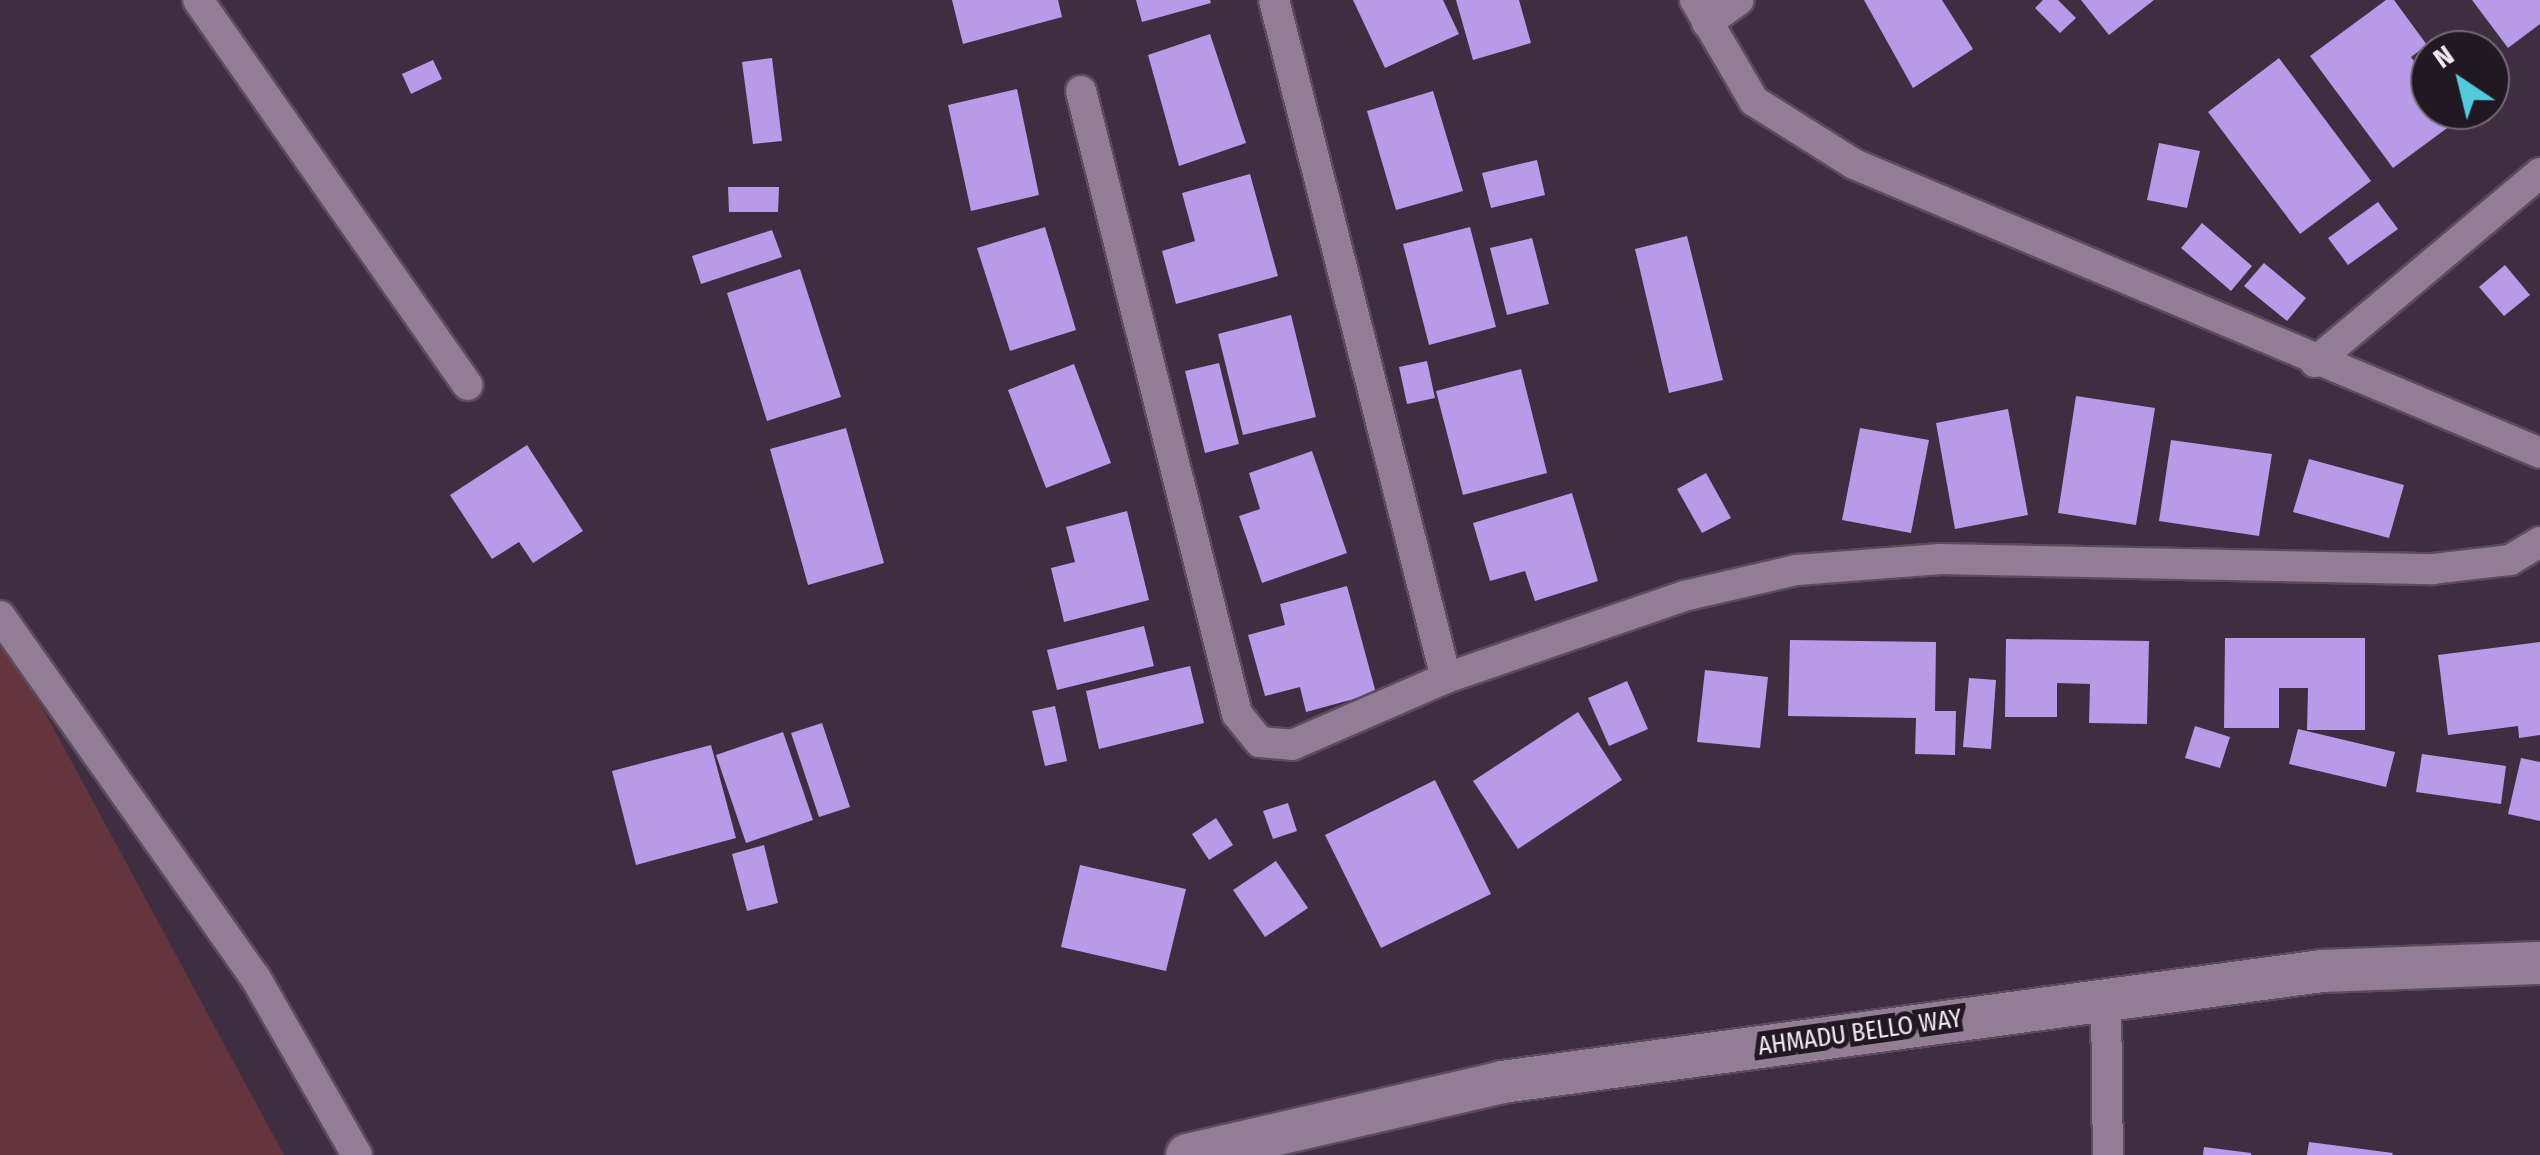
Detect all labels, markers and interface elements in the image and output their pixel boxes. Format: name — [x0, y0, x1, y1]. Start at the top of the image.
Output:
north arrow — [2410, 30, 2510, 130]
text: N — [2427, 38, 2460, 75]
street label: AHMADU BELLO WAY — [1756, 1004, 1964, 1062]

